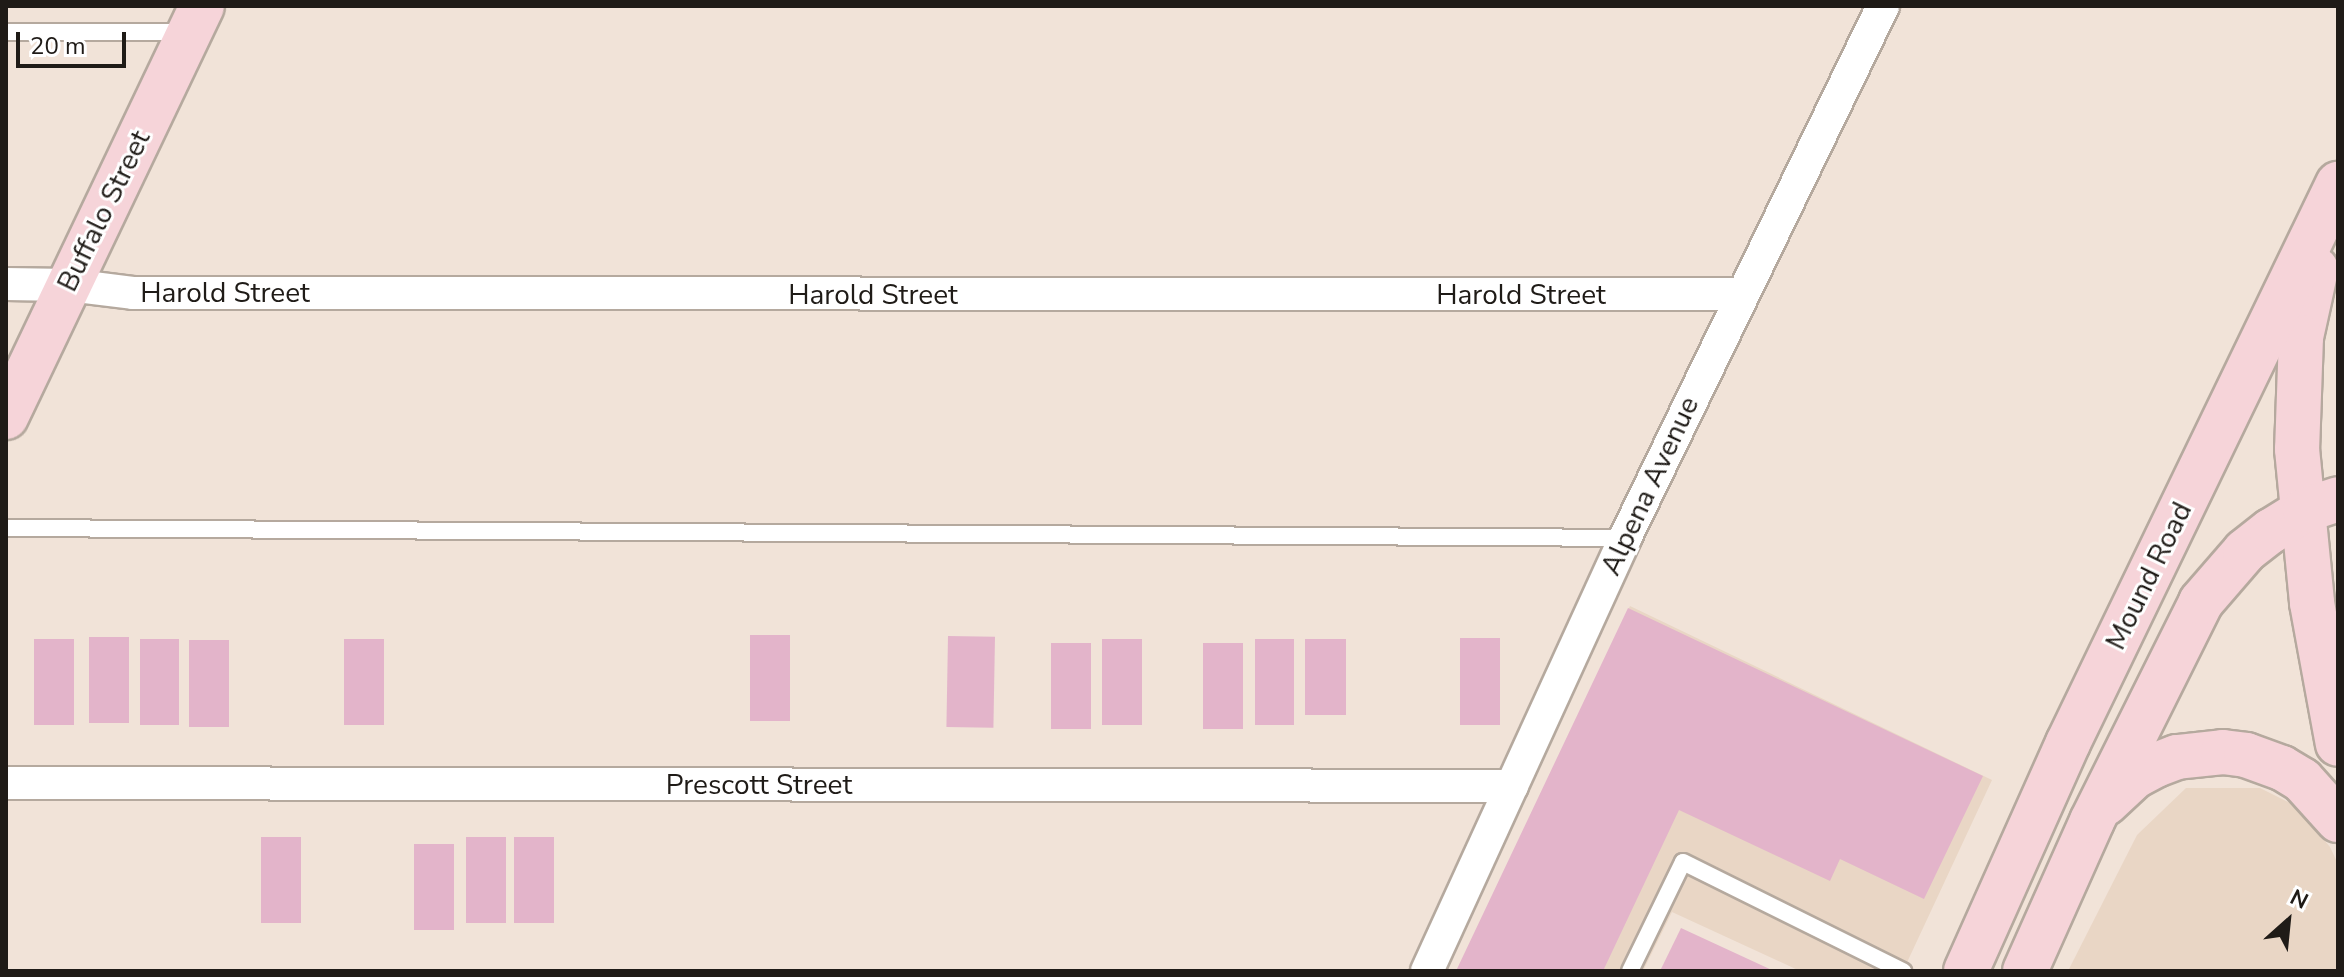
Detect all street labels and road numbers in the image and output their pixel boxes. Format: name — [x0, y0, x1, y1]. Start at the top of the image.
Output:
street label: Buffalo Street — [51, 125, 157, 297]
street label: Harold Street — [140, 276, 310, 310]
street label: Harold Street — [788, 278, 958, 312]
street label: Harold Street — [1436, 278, 1606, 312]
street label: Alpena Avenue — [1594, 391, 1706, 581]
street label: Mound Road — [2099, 497, 2199, 655]
street label: Prescott Street — [666, 768, 852, 802]

